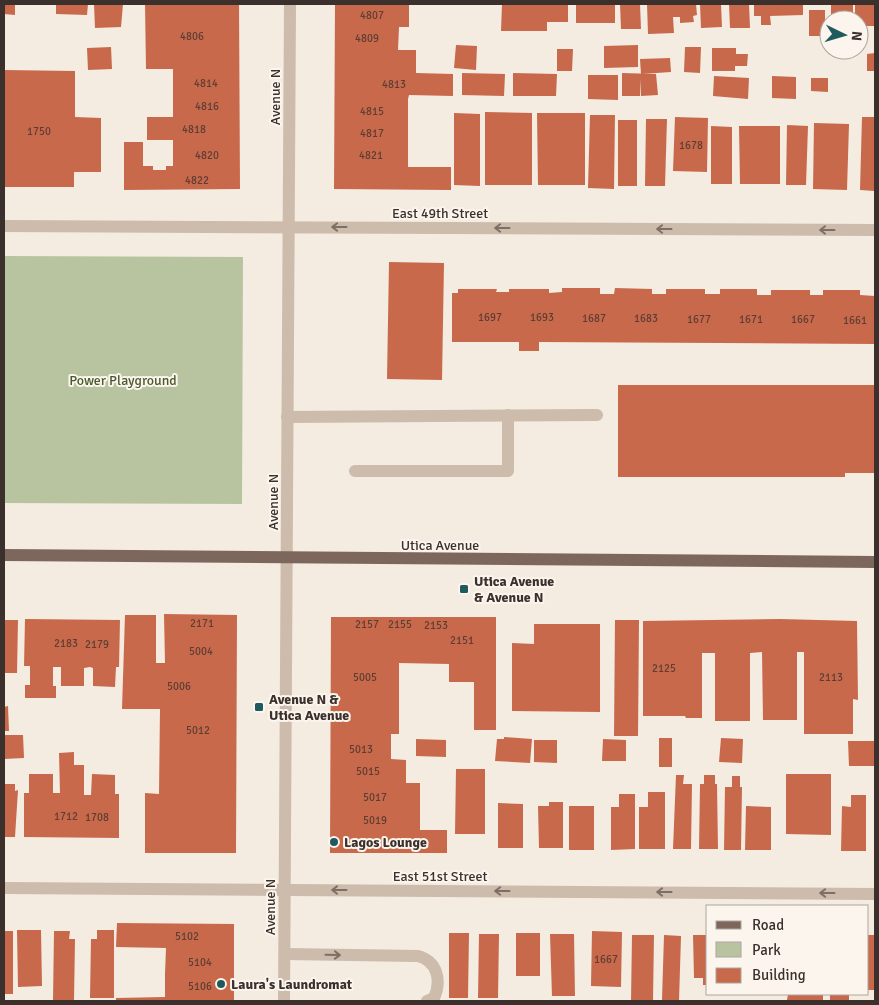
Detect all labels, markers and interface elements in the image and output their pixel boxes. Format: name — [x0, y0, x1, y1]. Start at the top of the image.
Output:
house number: 4807 — [360, 9, 384, 22]
north arrow — [819, 10, 869, 60]
house number: 4806 — [180, 30, 204, 43]
text: N — [848, 30, 865, 42]
house number: 4809 — [355, 32, 379, 45]
street label: Avenue N — [267, 69, 284, 125]
house number: 4814 — [194, 77, 218, 90]
house number: 4813 — [382, 78, 406, 91]
house number: 4816 — [195, 100, 219, 113]
house number: 4815 — [360, 105, 384, 118]
house number: 4818 — [182, 123, 206, 136]
house number: 1750 — [27, 125, 51, 138]
house number: 4817 — [360, 127, 384, 140]
house number: 1678 — [679, 139, 703, 152]
house number: 4820 — [195, 149, 219, 162]
house number: 4821 — [359, 149, 383, 162]
house number: 4822 — [185, 174, 209, 187]
street label: East 49th Street — [392, 205, 488, 222]
one-way arrow — [331, 222, 348, 232]
one-way arrow — [494, 223, 510, 233]
one-way arrow — [656, 224, 672, 234]
one-way arrow — [819, 225, 835, 235]
house number: 1697 — [478, 311, 502, 324]
house number: 1693 — [530, 311, 554, 324]
house number: 1687 — [582, 312, 606, 325]
house number: 1683 — [634, 312, 658, 325]
house number: 1677 — [687, 313, 711, 326]
house number: 1671 — [739, 313, 763, 326]
house number: 1667 — [791, 313, 815, 326]
house number: 1661 — [843, 314, 867, 327]
park label: Power Playground — [69, 372, 177, 389]
street label: Avenue N — [265, 474, 282, 530]
street label: Utica Avenue — [401, 537, 479, 554]
place label: Utica Avenue & Avenue N — [474, 573, 554, 606]
marker: Utica Avenue & Avenue N — [458, 583, 470, 595]
house number: 2171 — [190, 617, 214, 630]
house number: 2157 — [355, 618, 379, 631]
house number: 2155 — [388, 618, 412, 631]
house number: 2153 — [424, 619, 448, 632]
house number: 2151 — [450, 634, 474, 647]
house number: 2183 — [54, 637, 78, 650]
house number: 2179 — [85, 638, 109, 651]
house number: 5004 — [189, 645, 213, 658]
house number: 2125 — [652, 662, 676, 675]
house number: 5005 — [353, 671, 377, 684]
house number: 2113 — [819, 671, 843, 684]
house number: 5006 — [167, 680, 191, 693]
place label: Avenue N & Utica Avenue — [269, 691, 349, 724]
marker: Avenue N & Utica Avenue — [253, 701, 265, 713]
house number: 5012 — [186, 724, 210, 737]
house number: 5013 — [349, 743, 373, 756]
house number: 5015 — [356, 765, 380, 778]
house number: 5017 — [363, 791, 387, 804]
house number: 1712 — [54, 810, 78, 823]
house number: 1708 — [85, 811, 109, 824]
house number: 5019 — [363, 814, 387, 827]
place label: Lagos Lounge — [344, 834, 427, 851]
marker: Lagos Lounge — [328, 836, 340, 848]
street label: East 51st Street — [393, 868, 487, 885]
street label: Avenue N — [262, 879, 279, 935]
one-way arrow — [331, 885, 348, 895]
one-way arrow — [494, 886, 510, 896]
one-way arrow — [656, 887, 672, 897]
one-way arrow — [819, 888, 835, 898]
legend — [706, 905, 869, 995]
text: Road — [752, 916, 784, 934]
house number: 5102 — [175, 930, 199, 943]
text: Park — [752, 941, 781, 959]
one-way arrow — [325, 950, 341, 960]
house number: 1667 — [594, 953, 618, 966]
house number: 5104 — [188, 956, 212, 969]
text: Building — [752, 966, 806, 984]
place label: Laura's Laundromat — [231, 976, 353, 993]
marker: Laura's Laundromat — [215, 978, 227, 990]
house number: 5106 — [188, 980, 212, 993]

